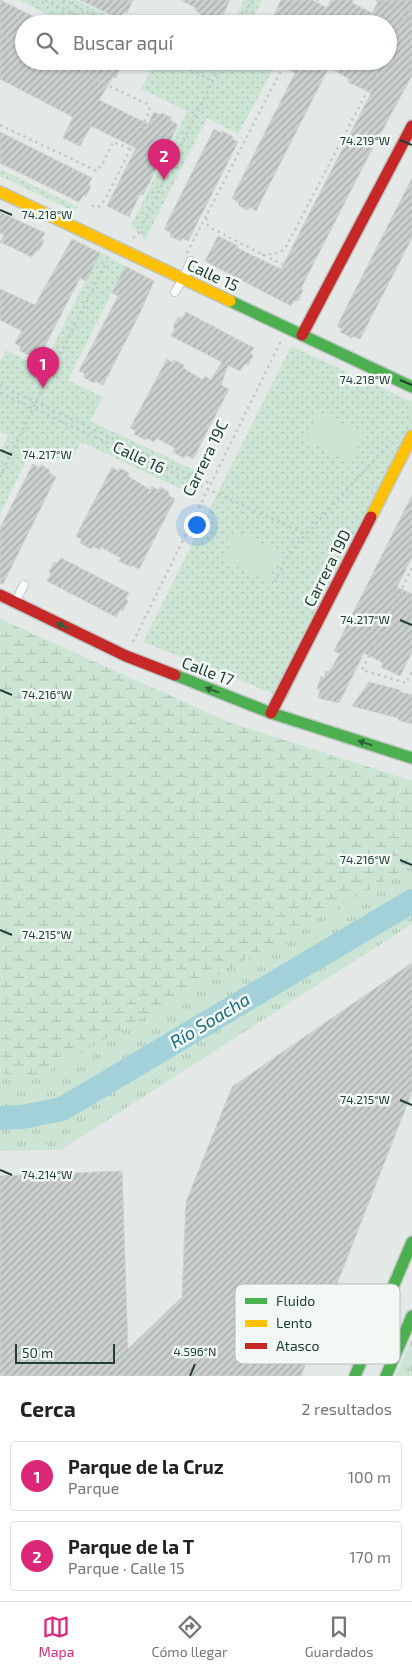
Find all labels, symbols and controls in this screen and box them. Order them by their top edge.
search box [15,15,397,70]
icon: search [33,29,61,57]
text: Buscar aquí [73,31,173,54]
text: 74.219°W [340,133,390,147]
pin: 2 [148,139,180,180]
text: 74.218°W [22,207,72,221]
street label: Calle 15 [184,254,242,295]
pin: 1 [27,347,59,388]
text: 74.218°W [340,372,390,386]
street label: Carrera 19C [178,417,231,499]
street label: Calle 16 [110,436,168,477]
text: 74.217°W [22,447,72,461]
your location [184,512,210,538]
street label: Carrera 19D [299,526,354,610]
text: 74.217°W [340,612,390,626]
one-way arrow [56,622,70,630]
street label: Calle 17 [180,652,237,689]
one-way arrow [205,686,219,694]
text: 74.216°W [22,687,72,701]
one-way arrow [358,739,373,747]
text: 74.216°W [340,852,390,866]
text: 74.215°W [22,927,72,941]
water label: Río Soacha [165,988,254,1053]
text: 74.215°W [340,1092,390,1106]
text: 74.214°W [22,1167,72,1181]
legend [235,1284,400,1364]
text: Fluido [276,1292,315,1309]
text: Lento [276,1314,312,1331]
text: Atasco [276,1337,319,1354]
scale bar [15,1341,115,1364]
text: 50 m [22,1344,53,1361]
text: 4.596°N [173,1344,217,1358]
text: Cerca [20,1396,76,1421]
text: 2 resultados [301,1399,392,1418]
text: Parque de la Cruz [68,1455,224,1478]
text: 1 [34,1467,40,1486]
text: 100 m [348,1467,391,1486]
text: Parque [68,1478,119,1497]
text: Parque de la T [68,1535,194,1558]
text: 2 [32,1547,42,1566]
text: 170 m [349,1547,391,1566]
text: Parque · Calle 15 [68,1558,185,1577]
tab: Mapa [39,1613,74,1660]
tab: Cómo llegar [151,1613,228,1660]
tab: Guardados [305,1613,373,1660]

